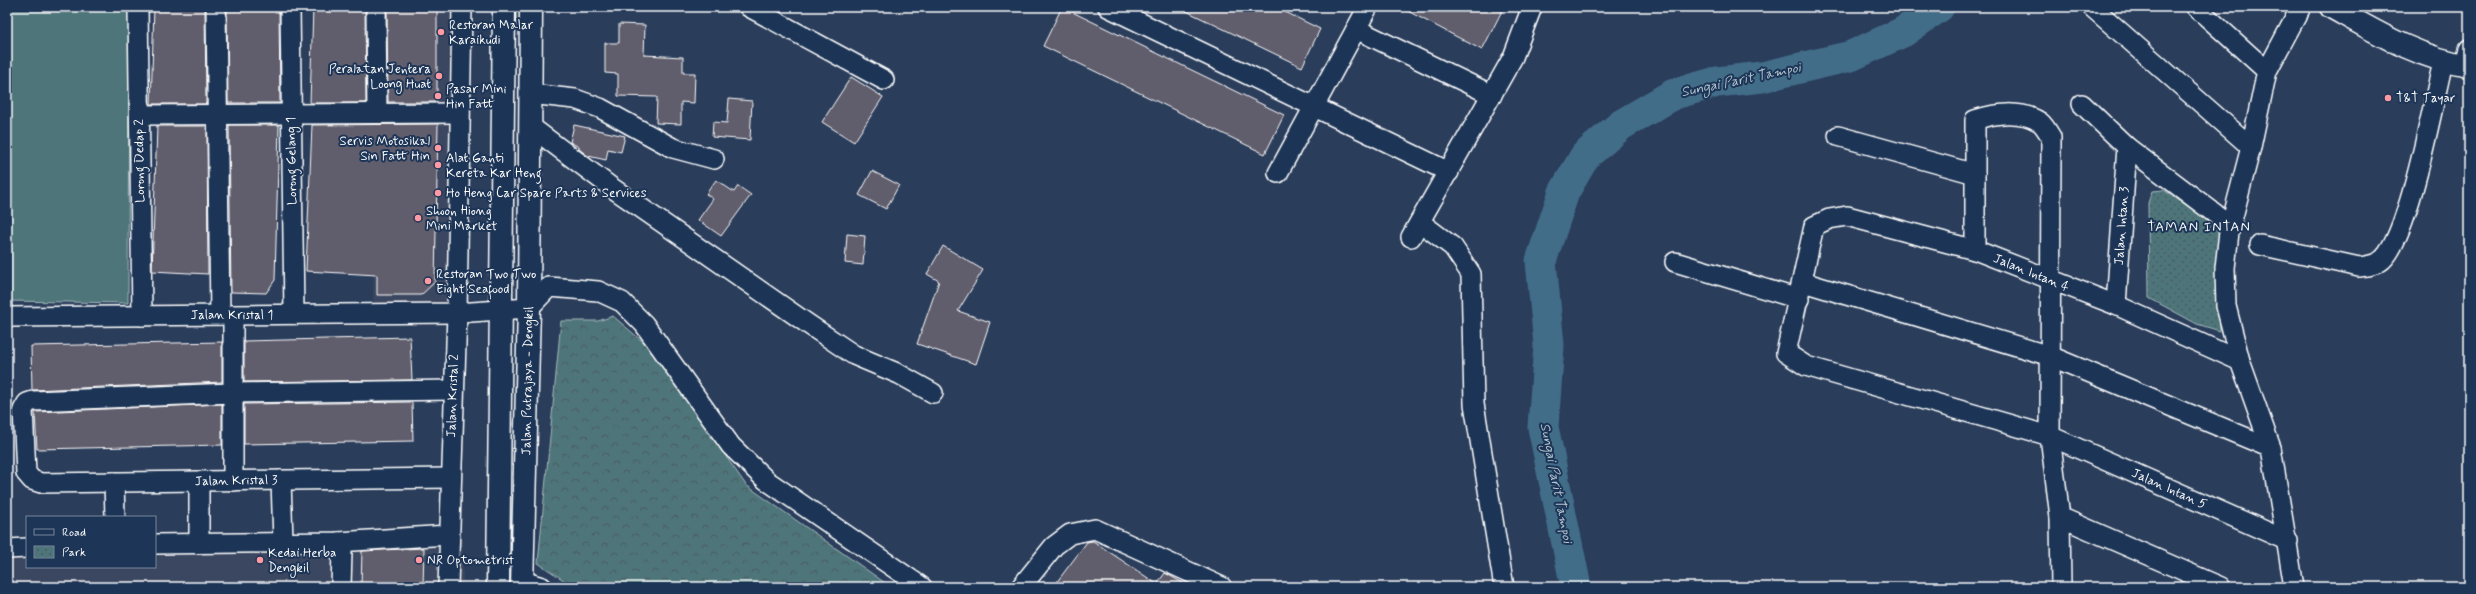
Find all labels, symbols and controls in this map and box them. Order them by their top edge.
place label: Restoran Malar Karaikudi [449,17,534,49]
marker: Restoran Malar Karaikudi [436,27,446,37]
water label: Sungai Parit Tampoi [1679,58,1805,103]
place label: Peralatan Jentera Loong Huat [329,61,431,94]
marker: Peralatan Jentera Loong Huat [434,71,444,81]
place label: Pasar Mini Hin Fatt [446,81,506,113]
place label: T&T Tayar [2396,90,2456,107]
marker: Pasar Mini Hin Fatt [433,91,443,101]
marker: T&T Tayar [2383,93,2393,103]
street label: Lorong Gelang 1 [283,117,303,205]
street label: Lorong Dedap 2 [131,118,151,203]
place label: Servis Motosikal Sin Fatt Hin [339,133,430,165]
marker: Servis Motosikal Sin Fatt Hin [433,143,443,153]
place label: Alat Ganti Kereta Kar Heng [446,150,542,184]
marker: Alat Ganti Kereta Kar Heng [433,160,443,170]
place label: Ho Heng Car Spare Parts & Services [446,185,647,202]
street label: Jalan Intan 3 [2111,186,2133,266]
marker: Ho Heng Car Spare Parts & Services [433,188,443,198]
place label: Shoon Hiong Mini Market [426,203,497,235]
marker: Shoon Hiong Mini Market [413,213,423,223]
district label: TAMAN INTAN [2147,218,2251,236]
street label: Jalan Intan 4 [1991,250,2072,296]
place label: Restoran Two Two Eight Seafood [436,266,536,300]
marker: Restoran Two Two Eight Seafood [423,276,433,286]
street label: Jalan Putrajaya - Dengkil [518,306,539,456]
street label: Jalan Kristal 1 [191,307,273,324]
street label: Jalan Kristal 2 [443,353,463,438]
water label: Sungai Parit Tampoi [1534,421,1577,547]
street label: Jalan Intan 5 [2129,465,2209,513]
street label: Jalan Kristal 3 [194,472,278,490]
legend [26,516,156,568]
text: Road [62,525,86,541]
text: Park [62,545,86,561]
place label: Kedai Herba Dengkil [268,545,336,578]
place label: NR Optometrist [427,552,514,569]
marker: Kedai Herba Dengkil [255,555,265,565]
marker: NR Optometrist [414,555,424,565]

